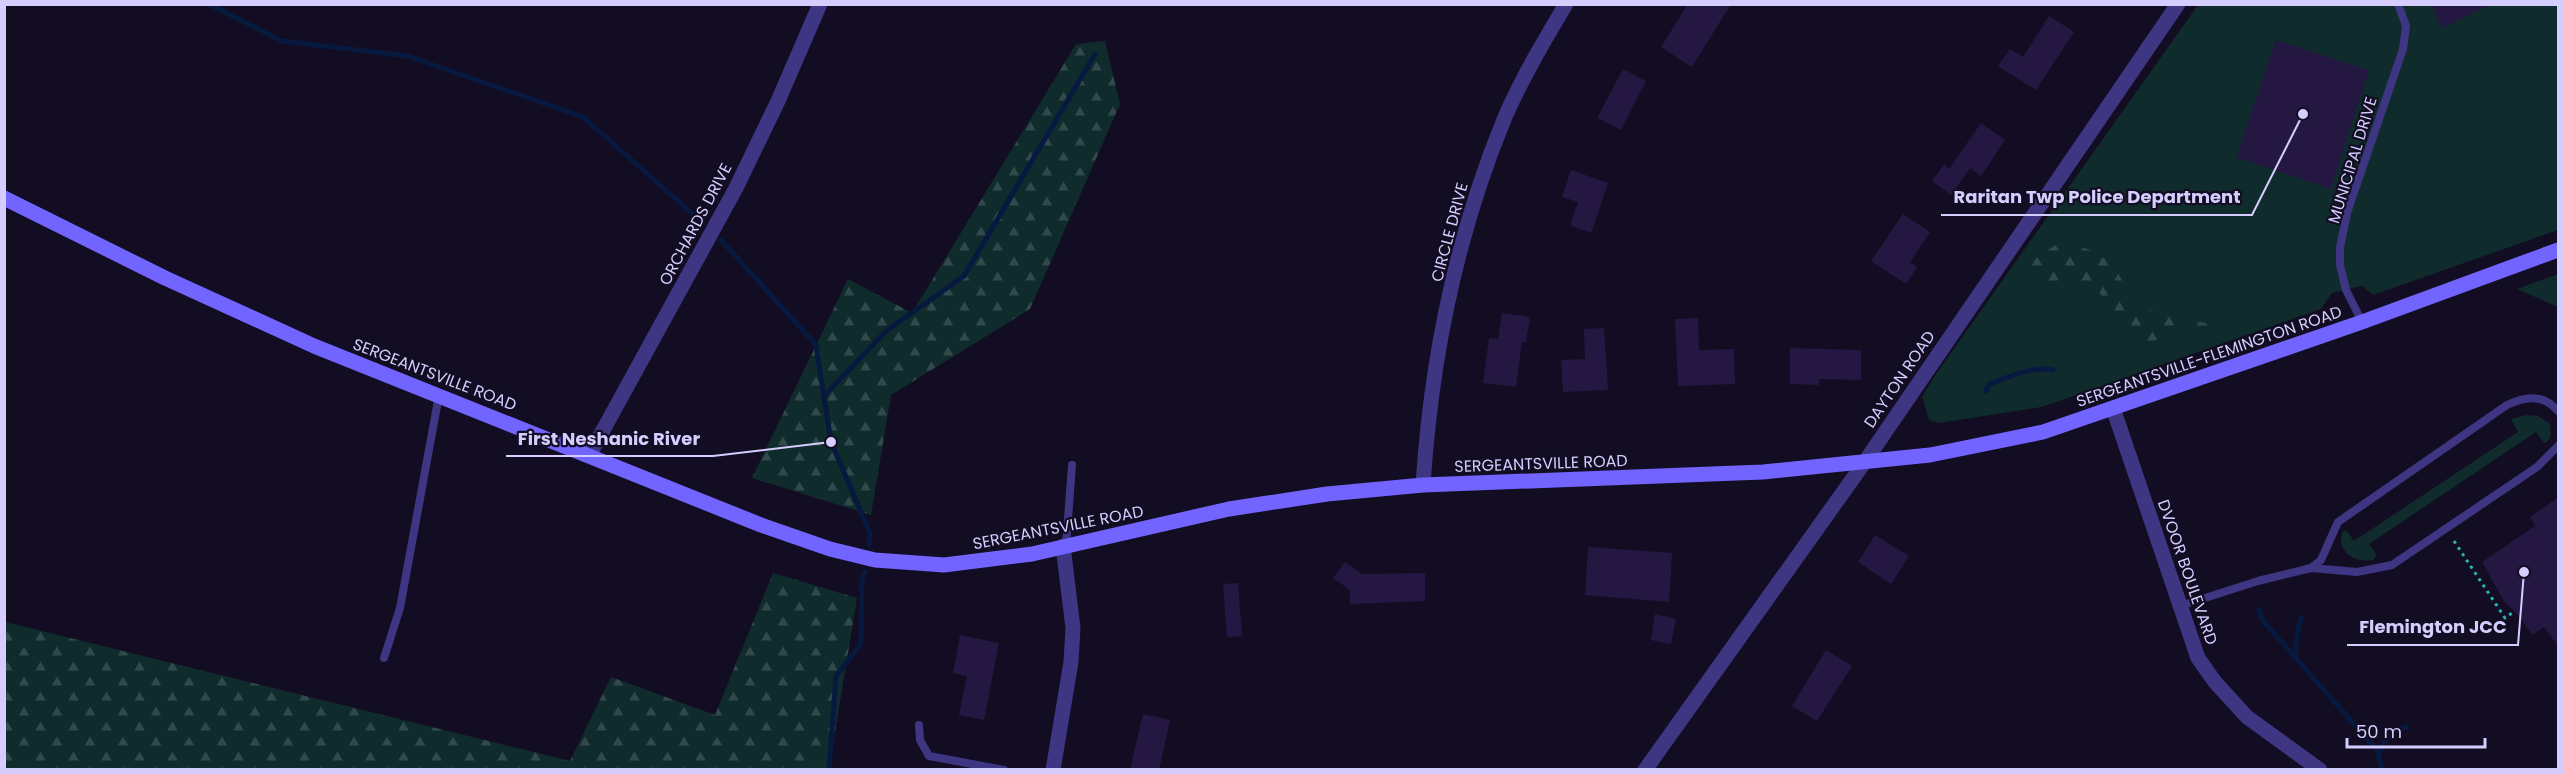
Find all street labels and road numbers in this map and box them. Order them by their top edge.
street label: MUNICIPAL DRIVE [2322,94,2383,226]
street label: ORCHARDS DRIVE [654,159,737,289]
street label: CIRCLE DRIVE [1425,180,1474,284]
street label: SERGEANTSVILLE-FLEMINGTON ROAD [2073,300,2345,413]
street label: DAYTON ROAD [1858,326,1940,432]
street label: SERGEANTSVILLE ROAD [350,333,520,416]
street label: SERGEANTSVILLE ROAD [1454,449,1628,478]
street label: DVOOR BOULEVARD [2152,496,2223,648]
street label: SERGEANTSVILLE ROAD [971,500,1145,555]

